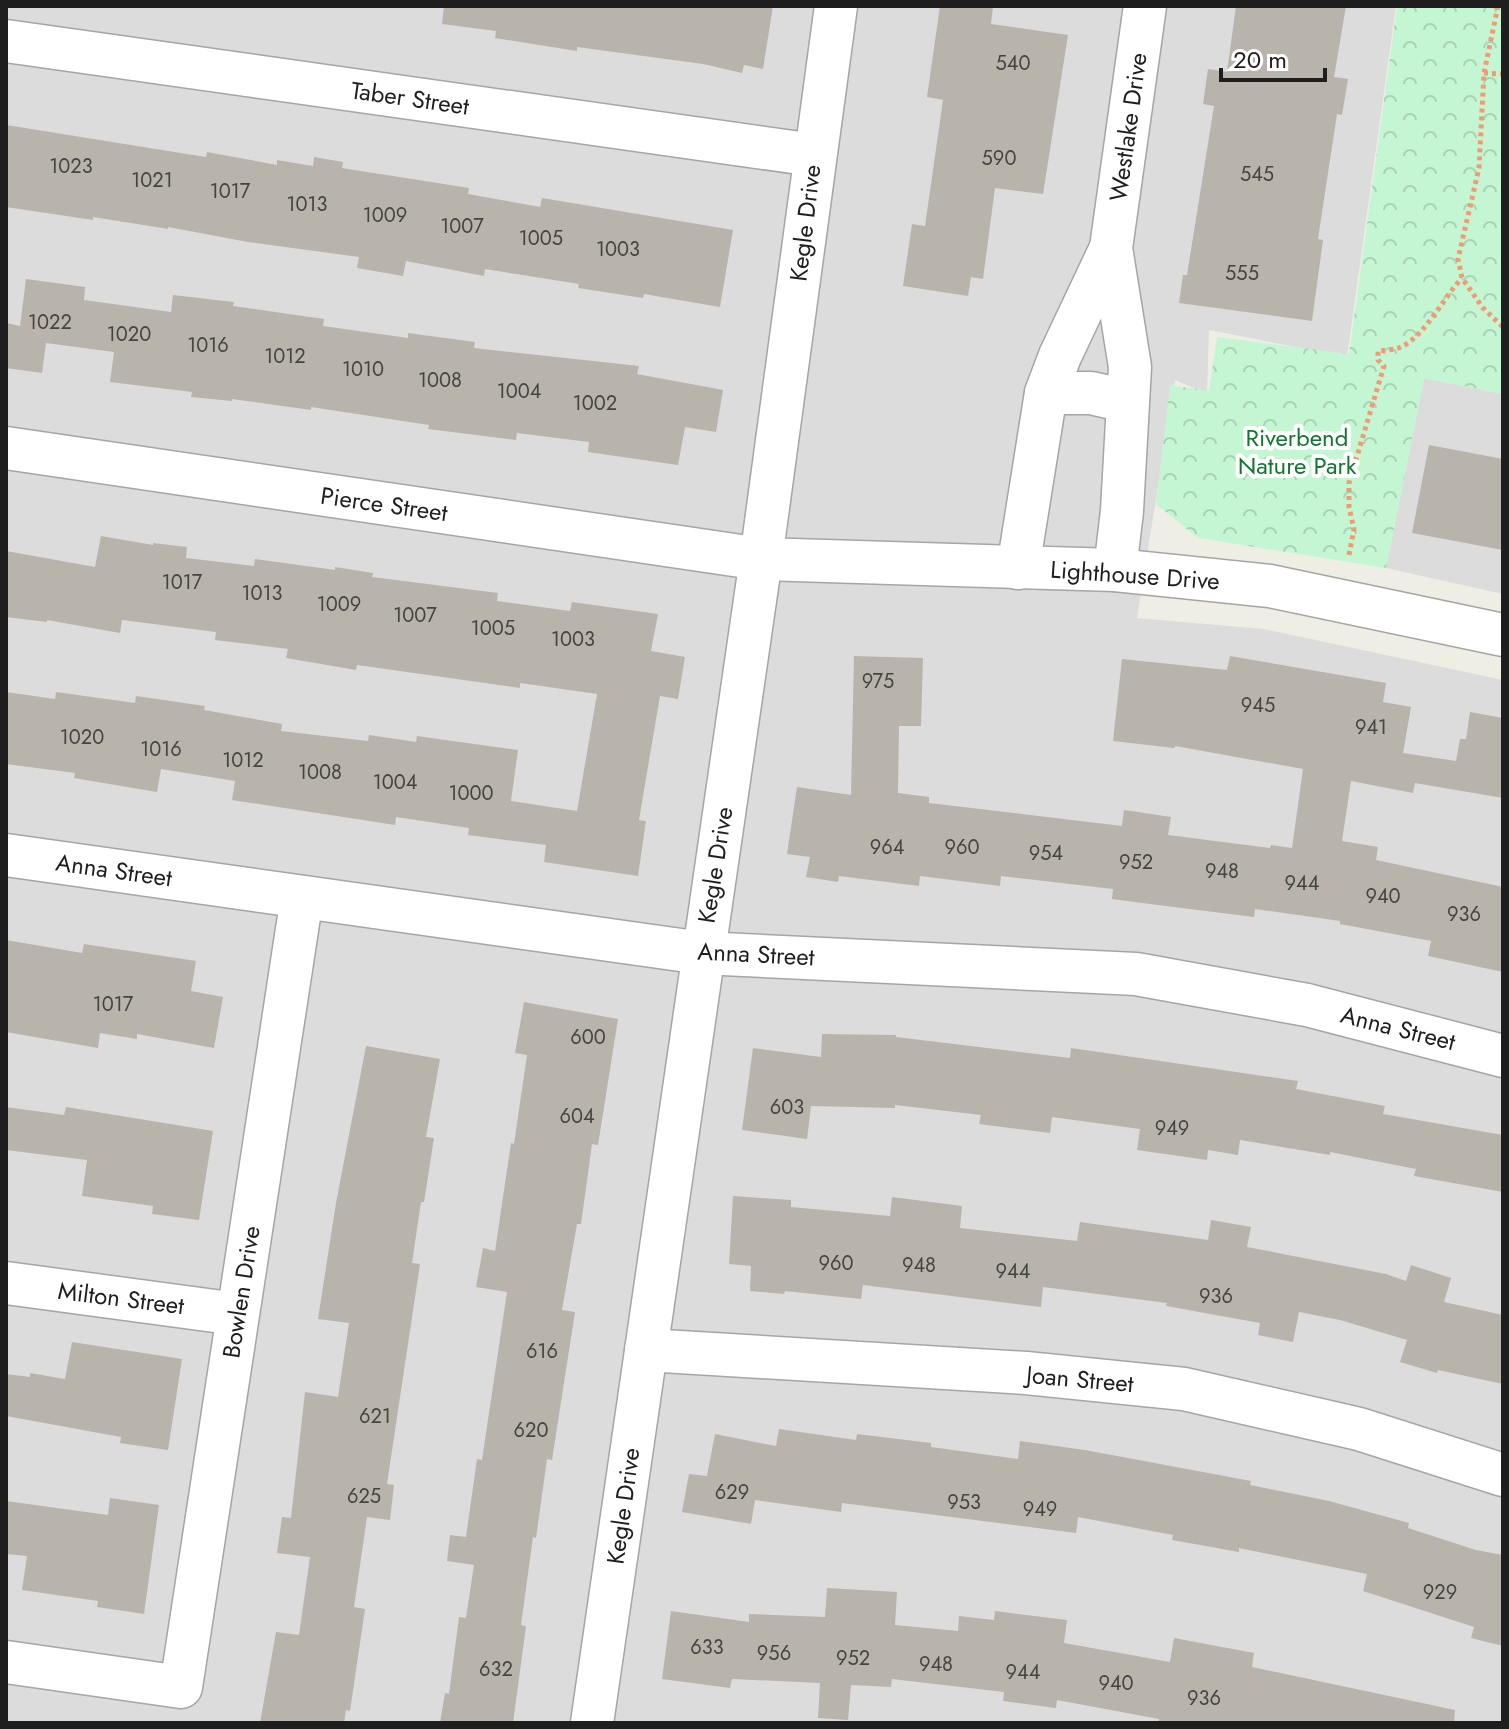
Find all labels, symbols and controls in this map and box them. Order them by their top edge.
scale bar [1221,32,1325,82]
text: 20 m [1233,42,1287,77]
house number: 540 [996,49,1030,78]
street label: Westlake Drive [1100,50,1156,204]
street label: Taber Street [349,72,472,124]
house number: 590 [982,144,1016,173]
house number: 1023 [49,152,93,181]
house number: 545 [1240,160,1274,189]
street label: Kegle Drive [780,163,830,283]
house number: 1021 [131,166,173,195]
house number: 1017 [210,177,251,206]
house number: 1013 [287,190,328,219]
house number: 1009 [363,201,407,230]
house number: 1007 [440,212,484,241]
house number: 1005 [519,224,563,253]
house number: 1003 [596,235,640,264]
house number: 555 [1225,259,1259,288]
house number: 1022 [28,308,72,337]
house number: 1020 [107,320,151,349]
house number: 1016 [187,331,229,360]
house number: 1012 [264,342,306,371]
house number: 1010 [342,355,384,384]
house number: 1008 [418,366,462,395]
house number: 1004 [497,377,542,406]
house number: 1002 [573,389,617,418]
park label: Riverbend Nature Park [1238,420,1357,483]
street label: Pierce Street [318,478,450,530]
street label: Lighthouse Drive [1049,552,1221,598]
house number: 1017 [162,568,203,597]
house number: 1013 [242,579,283,608]
house number: 1009 [317,590,361,619]
house number: 1007 [393,601,437,630]
house number: 1005 [471,614,515,643]
house number: 1003 [551,625,595,654]
house number: 975 [862,667,894,696]
house number: 945 [1241,691,1275,720]
house number: 941 [1355,713,1387,742]
house number: 1020 [60,723,104,752]
house number: 1016 [140,735,182,764]
house number: 1012 [222,746,264,775]
house number: 1008 [298,758,342,787]
house number: 1004 [373,768,418,797]
house number: 1000 [449,779,494,808]
street label: Kegle Drive [689,804,741,926]
house number: 964 [870,833,905,862]
house number: 960 [944,833,980,862]
house number: 954 [1029,839,1064,868]
street label: Anna Street [54,845,175,896]
house number: 952 [1119,848,1153,877]
house number: 948 [1205,857,1239,886]
house number: 944 [1285,869,1320,898]
house number: 940 [1365,882,1401,911]
house number: 936 [1447,900,1481,929]
street label: Anna Street [697,933,816,975]
house number: 1017 [93,990,134,1019]
street label: Anna Street [1337,997,1459,1059]
house number: 600 [570,1023,606,1052]
house number: 603 [770,1093,804,1122]
house number: 604 [559,1102,595,1131]
house number: 949 [1155,1114,1189,1143]
street label: Bowlen Drive [213,1223,269,1361]
house number: 960 [818,1249,854,1278]
house number: 948 [902,1251,936,1280]
house number: 944 [996,1257,1031,1286]
street label: Milton Street [56,1273,186,1323]
house number: 936 [1199,1282,1233,1311]
house number: 616 [526,1337,558,1366]
street label: Joan Street [1022,1357,1135,1401]
house number: 621 [359,1402,391,1431]
house number: 620 [514,1416,548,1445]
street label: Kegle Drive [598,1445,648,1567]
house number: 629 [715,1478,749,1507]
house number: 625 [347,1482,381,1511]
house number: 953 [947,1488,981,1517]
house number: 949 [1023,1495,1057,1524]
house number: 929 [1423,1578,1457,1607]
house number: 633 [690,1633,724,1662]
house number: 956 [757,1639,791,1668]
house number: 952 [836,1644,870,1673]
house number: 948 [919,1650,953,1679]
house number: 632 [479,1655,513,1684]
house number: 944 [1006,1658,1041,1687]
house number: 940 [1098,1669,1134,1698]
house number: 936 [1187,1684,1221,1713]

